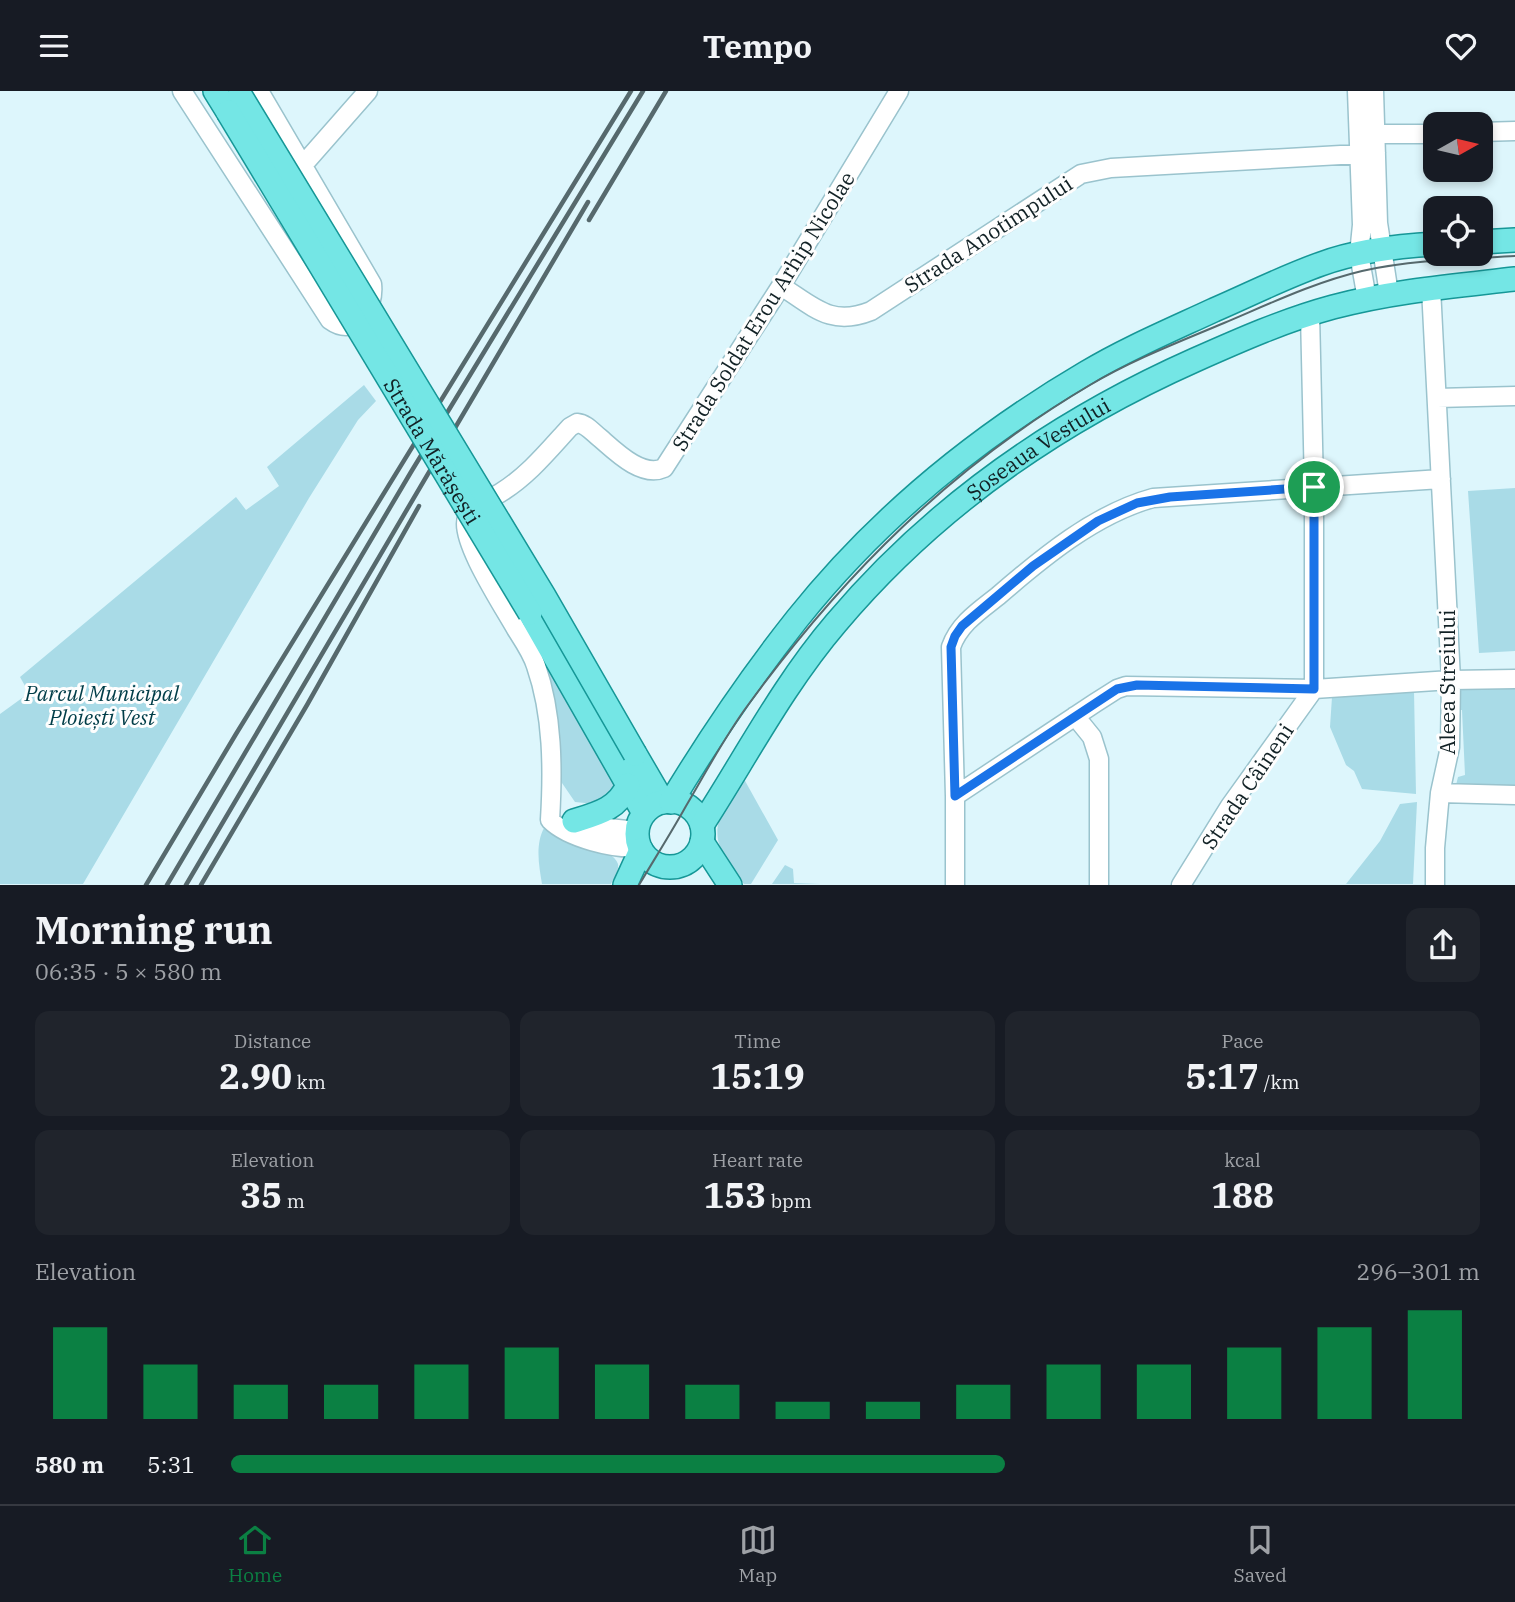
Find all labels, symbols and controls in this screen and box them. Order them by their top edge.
text: Tempo [703,25,812,67]
icon: menu [35,27,73,65]
icon: heart [1442,27,1480,65]
north arrow [1423,112,1493,182]
map controls [1423,112,1493,266]
street label: Strada Soldat Erou Arhip Nicolae [665,166,861,456]
street label: Strada Anotimpului [899,169,1077,299]
button: locate [1423,196,1493,266]
street label: Strada Mărășești [378,373,487,529]
street label: Șoseaua Vestului [960,391,1115,506]
pin [1284,457,1344,517]
icon: arrive [1295,468,1333,506]
street label: Aleea Streiului [1433,609,1461,755]
park label: Parcul Municipal Ploiești Vest [24,679,180,731]
street label: Strada Câineni [1195,718,1299,854]
text: Morning run [35,905,273,954]
button: share [1406,908,1480,982]
text: 06:35 · 5 × 580 m [35,956,222,986]
text: Distance [234,1029,311,1053]
text: Time [734,1029,781,1053]
text: Pace [1222,1029,1263,1053]
text: 2.90 [219,1053,292,1099]
text: 15:19 [710,1053,805,1099]
text: 5:17 [1185,1053,1259,1099]
text: km [292,1070,326,1094]
text: /km [1259,1070,1300,1094]
text: Elevation [231,1148,314,1172]
text: Heart rate [712,1148,803,1172]
text: kcal [1224,1148,1261,1172]
text: 35 [240,1172,282,1218]
text: 153 [703,1172,766,1218]
text: 188 [1211,1172,1274,1218]
text: m [282,1189,305,1213]
text: bpm [766,1189,812,1213]
text: Elevation [35,1256,136,1286]
text: 296–301 m [1356,1256,1480,1286]
text: 580 m [35,1449,104,1479]
text: 5:31 [147,1449,195,1479]
tab: Home [228,1521,282,1587]
tab: Map [739,1521,777,1587]
tab: Saved [1234,1521,1287,1587]

